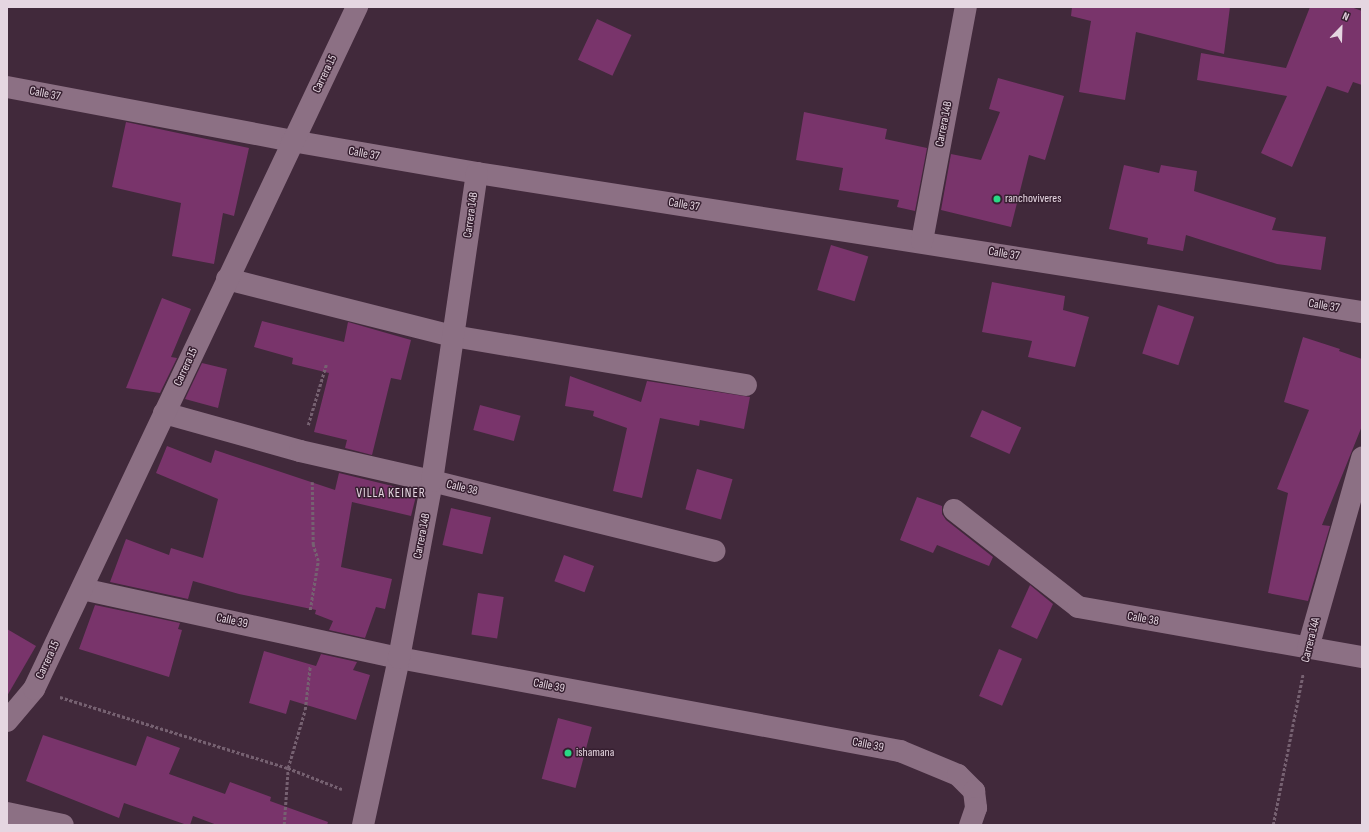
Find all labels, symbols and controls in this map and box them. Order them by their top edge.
north arrow [1321,8,1361,48]
text: N [1341,9,1351,24]
street label: Carrera 15 [310,53,340,95]
street label: Calle 37 [28,84,62,104]
street label: Carrera 14B [933,100,955,148]
street label: Calle 37 [347,144,381,164]
street label: Carrera 14B [461,191,481,239]
place label: ranchoviveres [1005,192,1061,206]
marker: ranchoviveres [992,194,1002,204]
street label: Calle 37 [667,195,701,215]
street label: Calle 37 [987,244,1021,264]
street label: Calle 37 [1307,296,1341,316]
street label: Carrera 15 [171,346,201,388]
street label: Calle 38 [445,477,479,499]
district label: VILLA KEINER [356,485,426,501]
street label: Carrera 14B [411,512,433,560]
street label: Calle 38 [1126,609,1160,629]
street label: Calle 39 [215,611,249,631]
street label: Carrera 14A [1298,616,1324,664]
street label: Carrera 15 [33,639,63,681]
street label: Calle 39 [532,676,566,696]
street label: Calle 39 [851,735,885,755]
place label: ishamana [576,746,614,760]
marker: ishamana [563,748,573,758]

